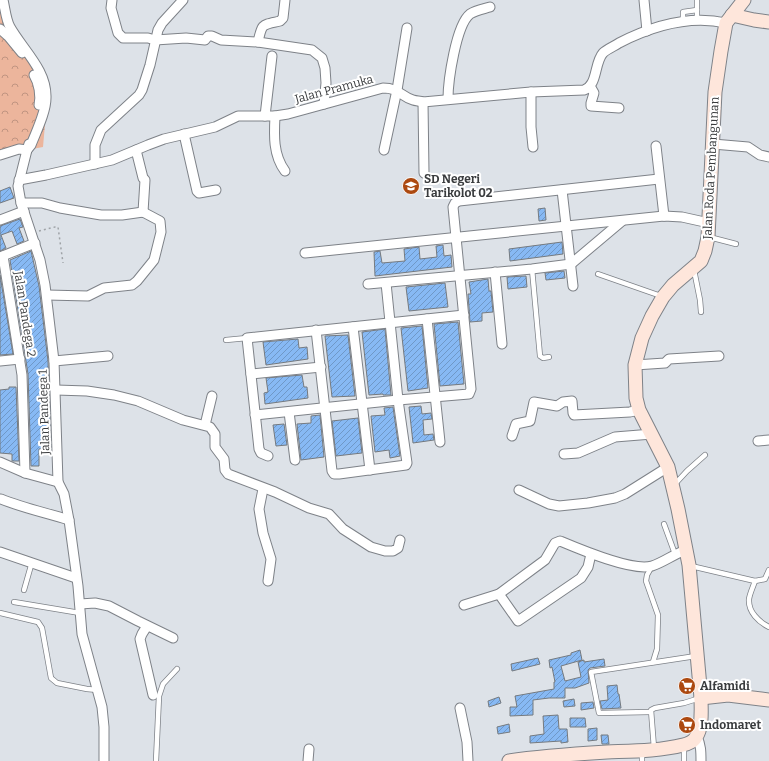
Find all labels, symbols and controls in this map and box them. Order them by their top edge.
street label: Jalan Pramuka [292,72,375,106]
street label: Jalan Roda Pembangunan [700,96,722,241]
place label: SD Negeri Tarikolot 02 [424,172,493,200]
school or university icon: SD Negeri Tarikolot 02 [401,176,421,196]
street label: Jalan Pandega 2 [11,269,39,358]
street label: Jalan Pandega 1 [36,369,53,456]
supermarket icon: Alfamidi [677,676,697,696]
place label: Alfamidi [700,679,750,693]
supermarket icon: Indomaret [677,715,697,735]
place label: Indomaret [700,718,761,732]

